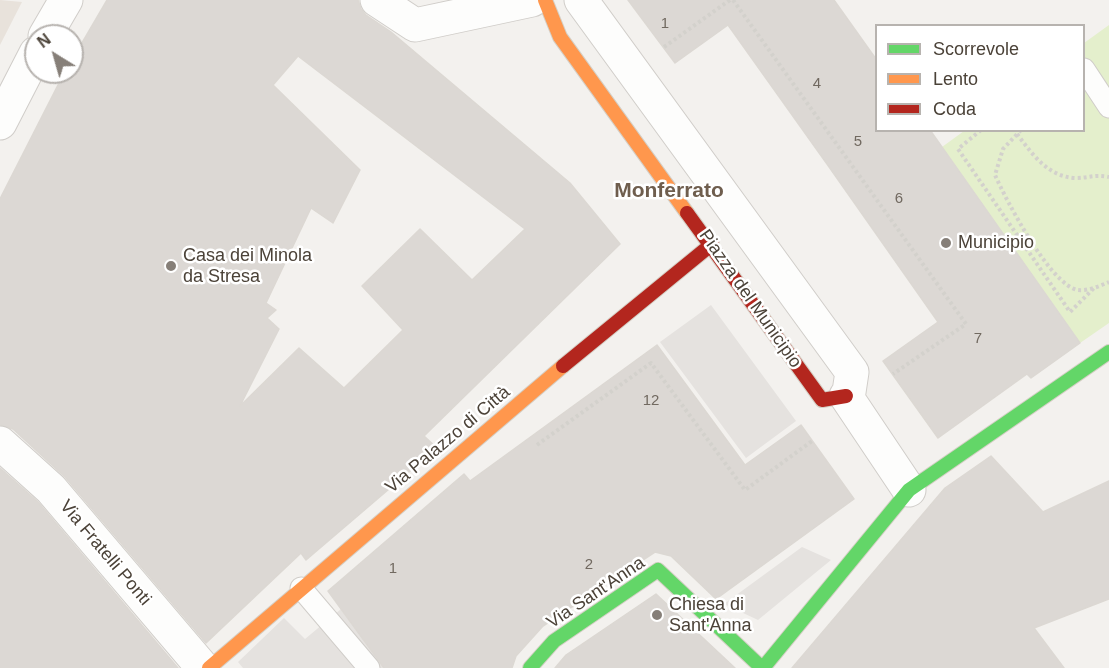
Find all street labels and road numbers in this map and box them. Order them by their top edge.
street label: Piazza del Municipio [694,226,806,372]
street label: Via Palazzo di Città [381,382,515,498]
street label: Via Fratelli Ponti [55,496,155,610]
street label: Via Sant'Anna [543,552,649,634]

